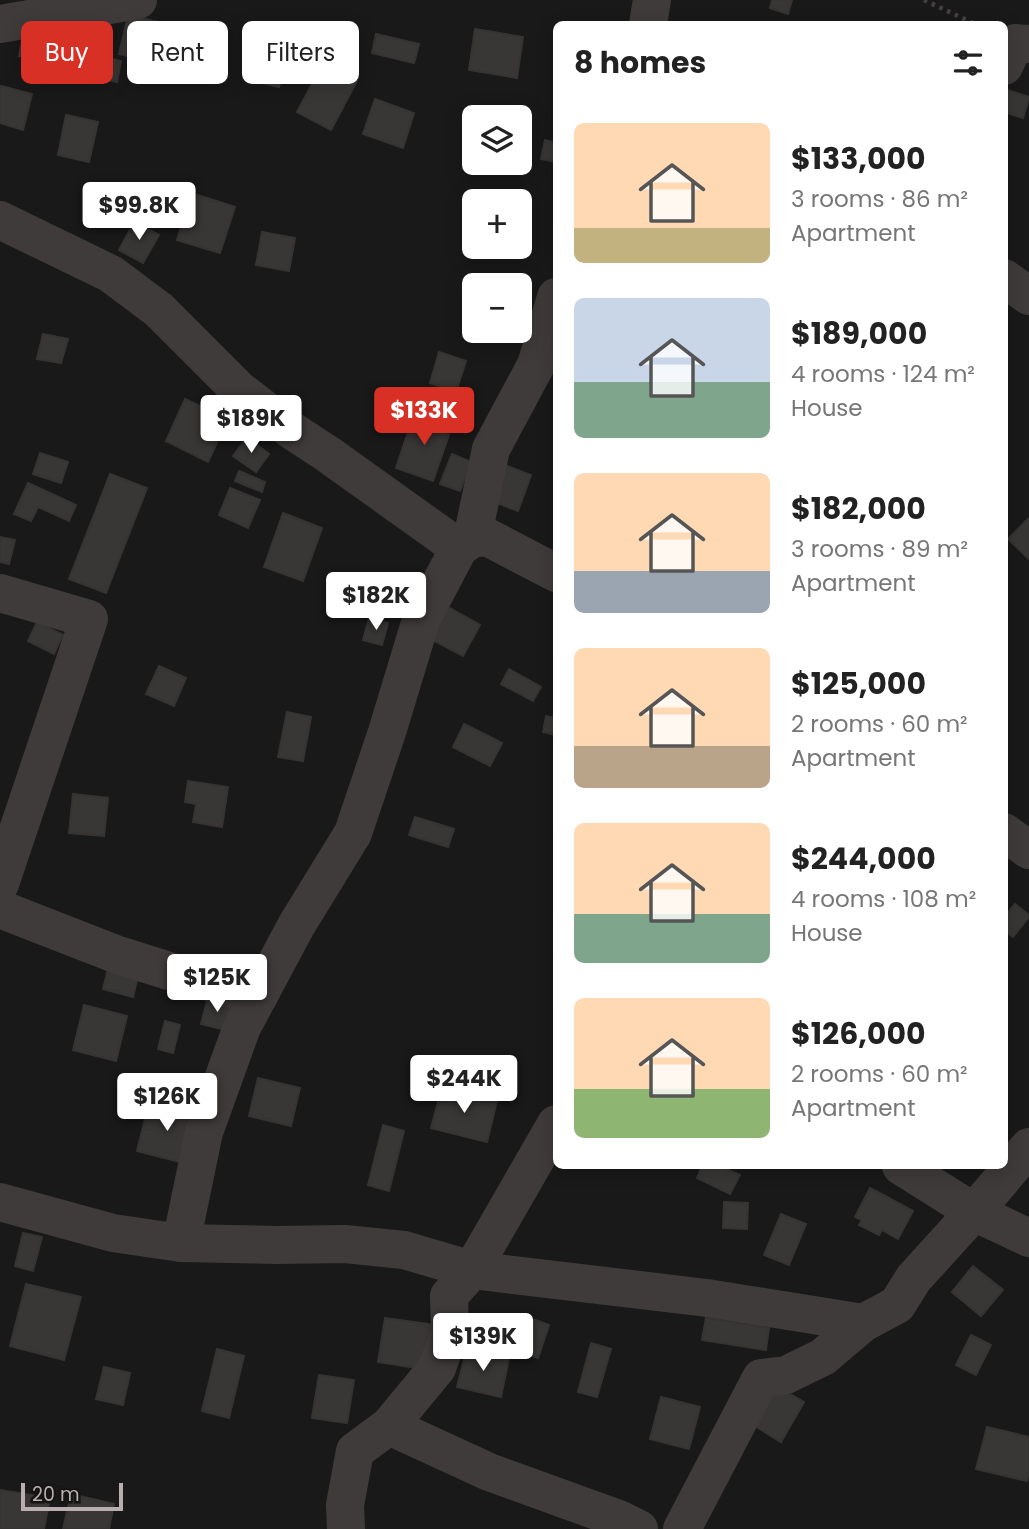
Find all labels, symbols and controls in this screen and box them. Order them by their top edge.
chip: Buy [21,21,113,84]
chip: Rent [127,21,228,84]
chip: Filters [242,21,359,84]
text: 8 homes [574,41,706,84]
icon: filters [949,44,987,82]
map controls [462,105,532,343]
button: layers [462,105,532,175]
text: $133,000 [791,137,926,180]
icon: home [630,151,714,235]
pin: $99.8K [82,182,196,242]
text: 3 rooms · 86 m² [791,183,968,215]
text: $99.8K [99,189,179,221]
button: + [462,189,532,259]
text: Apartment [791,217,916,249]
button: − [462,273,532,343]
text: $189,000 [791,312,927,355]
icon: home [630,326,714,410]
text: 4 rooms · 124 m² [791,358,975,390]
pin: $133K [375,388,473,447]
text: House [791,392,863,424]
text: $133K [390,394,458,426]
pin: $189K [202,396,300,455]
text: $189K [217,402,285,434]
text: $182,000 [791,487,926,530]
icon: home [630,501,714,585]
text: 3 rooms · 89 m² [791,533,968,565]
text: Apartment [791,567,916,599]
pin: $182K [327,572,425,632]
text: $182K [342,579,410,611]
text: $125,000 [791,662,926,705]
icon: home [630,676,714,760]
text: 2 rooms · 60 m² [791,708,968,740]
text: Apartment [791,742,916,774]
text: $244,000 [791,837,936,880]
icon: home [630,851,714,935]
text: 4 rooms · 108 m² [791,883,976,915]
text: House [791,917,863,949]
pin: $125K [168,954,266,1014]
text: $125K [183,961,251,993]
text: $126,000 [791,1012,926,1055]
icon: home [630,1026,714,1110]
pin: $244K [415,1056,513,1115]
text: 2 rooms · 60 m² [791,1058,968,1090]
text: $244K [426,1062,502,1094]
pin: $126K [118,1074,216,1133]
text: $126K [133,1080,201,1112]
text: Apartment [791,1092,916,1124]
pin: $139K [434,1314,532,1373]
text: $139K [449,1320,517,1352]
scale bar [21,1480,122,1512]
text: 20 m [32,1481,80,1508]

